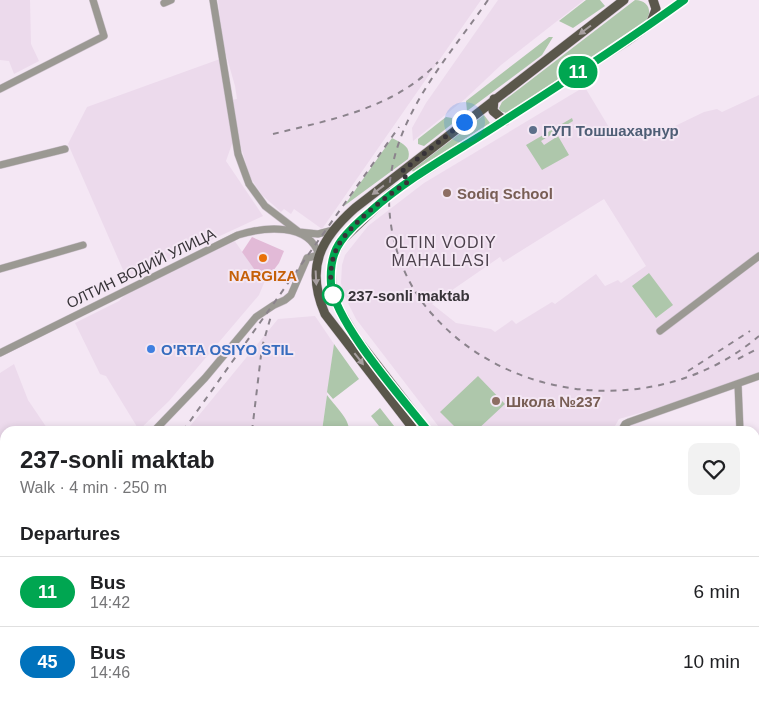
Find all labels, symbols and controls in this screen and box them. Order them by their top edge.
one-way arrow [579,24,592,35]
line badge: 11 [556,56,600,88]
text: 11 [568,62,588,82]
your location [452,110,477,135]
place label: ГУП Тошшахарнур [543,122,679,139]
marker: ГУП Тошшахарнур [527,124,539,136]
one-way arrow [372,184,385,195]
place label: Sodiq School [457,185,553,202]
marker: Sodiq School [441,187,453,199]
street label: ОЛТИН ВОДИЙ УЛИЦА [64,224,218,312]
district label: OLTIN VODIY MAHALLASI [385,234,497,269]
marker: NARGIZA [257,252,269,264]
place label: NARGIZA [229,267,297,284]
one-way arrow [313,271,321,287]
marker: 237-sonli maktab [322,284,344,306]
place label: 237-sonli maktab [348,287,470,304]
place label: O'RTA OSIYO STIL [161,341,294,358]
marker: O'RTA OSIYO STIL [145,343,157,355]
one-way arrow [353,352,364,365]
place label: Школа №237 [506,393,601,410]
marker: Школа №237 [490,395,502,407]
button: heart [688,443,740,495]
text: 237-sonli maktab [20,446,215,473]
text: Walk · 4 min · 250 m [20,479,167,496]
text: Departures [20,523,120,544]
text: Bus [90,572,126,593]
text: 6 min [694,581,740,602]
text: 11 [38,582,57,602]
text: 14:42 [90,594,130,611]
text: Bus [90,642,126,663]
text: 10 min [683,651,740,672]
text: 45 [37,652,58,672]
text: 14:46 [90,664,130,681]

